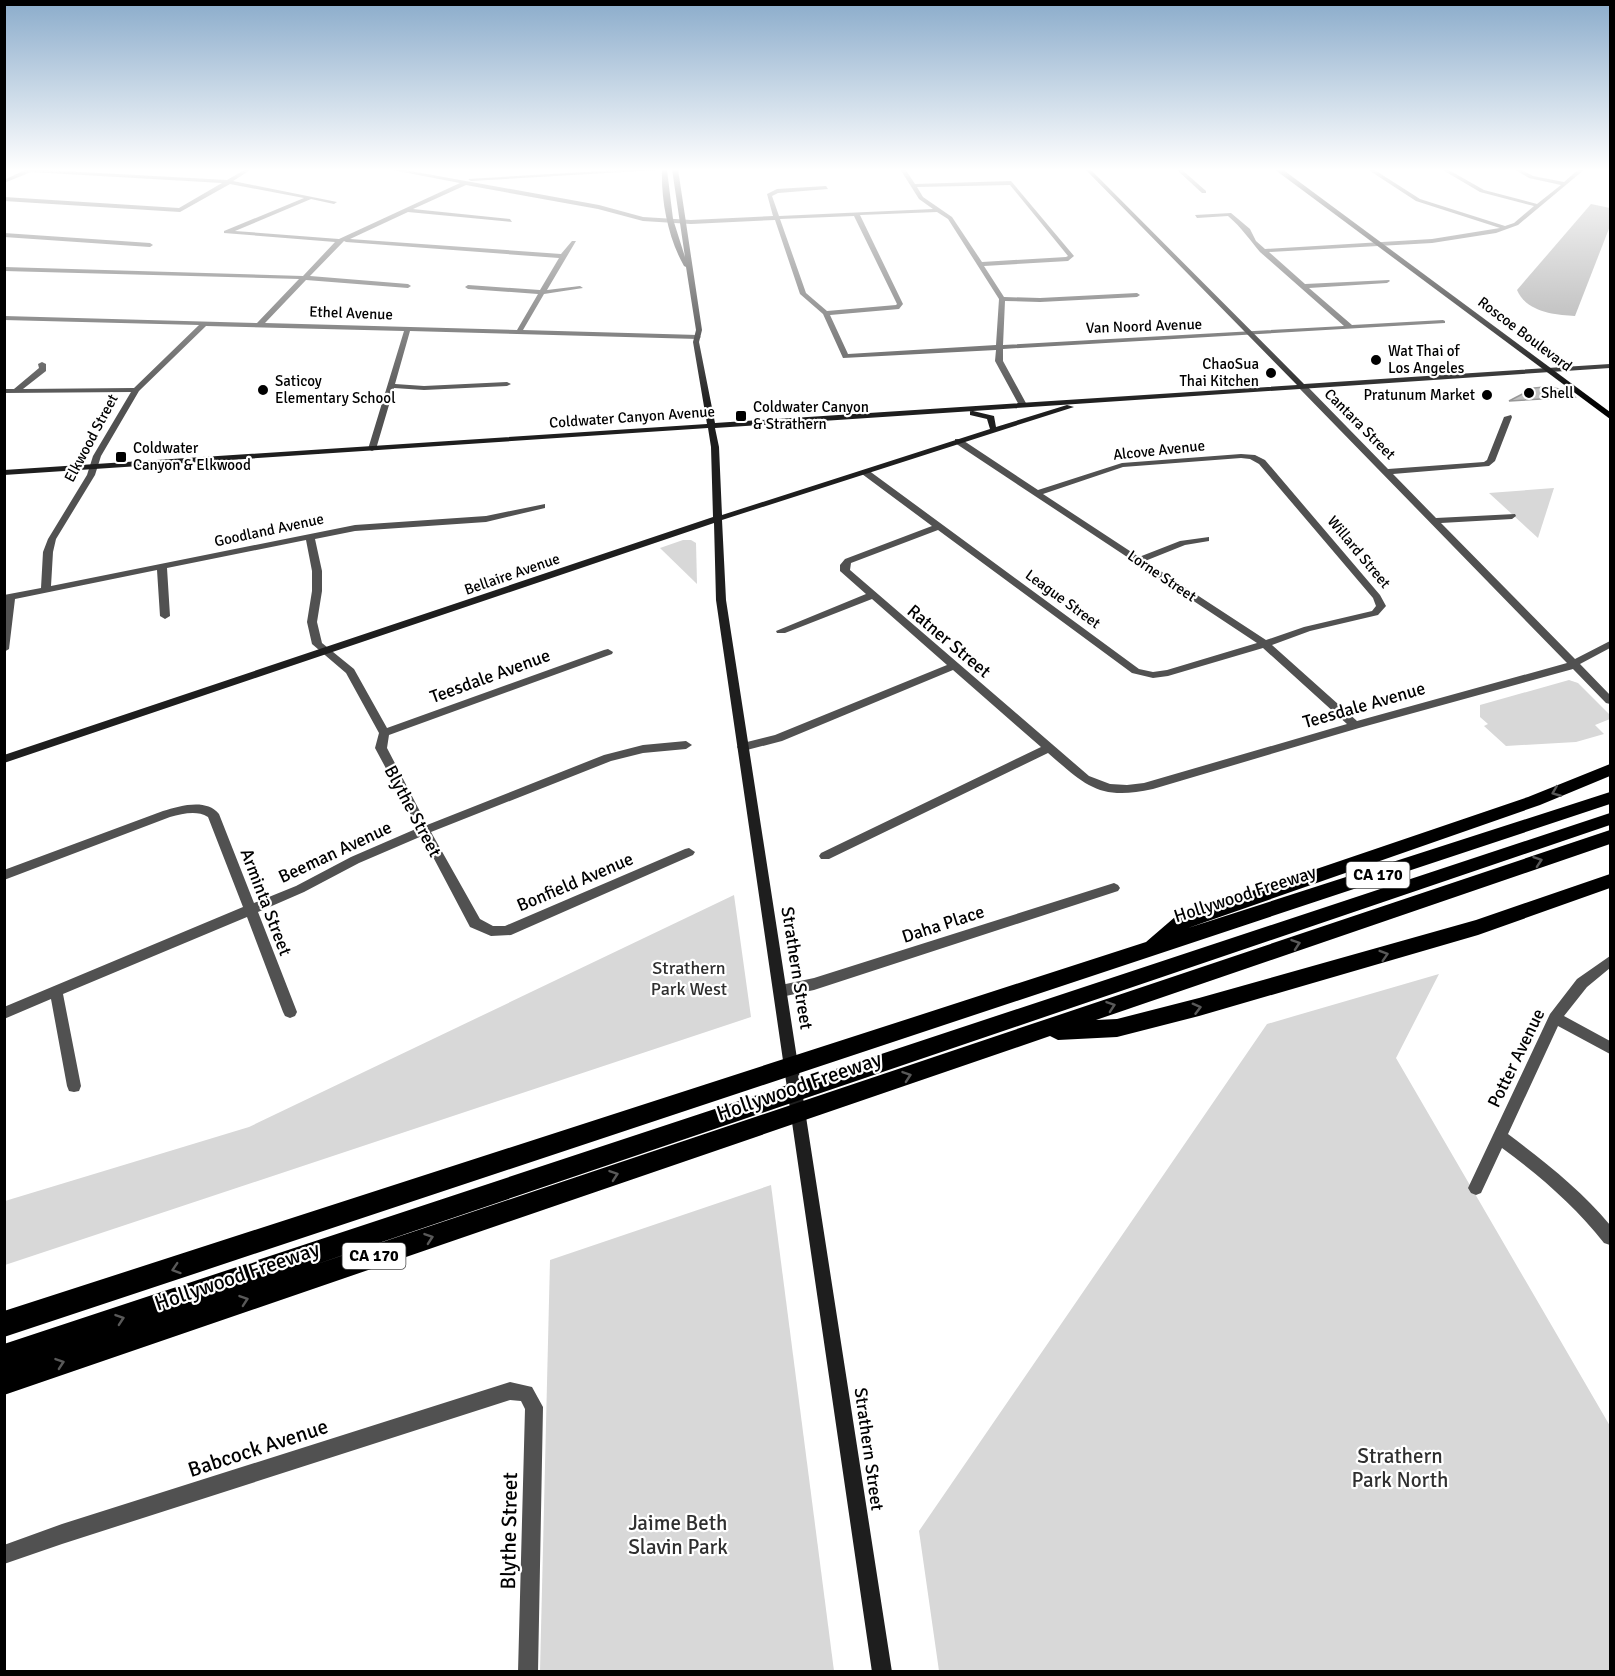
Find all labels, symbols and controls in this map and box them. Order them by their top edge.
street label: Roscoe Boulevard [1474,293,1576,375]
street label: Ethel Avenue [309,303,393,323]
street label: Van Noord Avenue [1085,315,1203,337]
place label: Wat Thai of Los Angeles [1388,342,1465,377]
marker: Wat Thai of Los Angeles [1369,353,1383,367]
place label: ChaoSua Thai Kitchen [1179,355,1259,390]
marker: ChaoSua Thai Kitchen [1264,366,1278,380]
place label: Saticoy Elementary School [275,372,396,407]
marker: Saticoy Elementary School [256,383,270,397]
place label: Shell [1541,384,1574,402]
street label: Cantara Street [1321,385,1399,463]
place label: Pratunum Market [1364,386,1475,404]
marker: Shell [1522,386,1536,400]
marker: Pratunum Market [1480,388,1494,402]
street label: Elkwood Street [60,391,122,485]
place label: Coldwater Canyon & Strathern [753,398,869,433]
street label: Coldwater Canyon Avenue [549,402,715,432]
marker: Coldwater Canyon & Strathern [734,409,748,423]
street label: Alcove Avenue [1112,436,1206,464]
place label: Coldwater Canyon & Elkwood [133,439,251,474]
marker: Coldwater Canyon & Elkwood [114,450,128,464]
street label: Goodland Avenue [213,510,325,550]
street label: Willard Street [1324,512,1394,592]
street label: Lorne Street [1124,546,1200,606]
street label: Bellaire Avenue [462,549,562,599]
street label: League Street [1022,566,1104,632]
street label: Ratner Street [903,600,995,682]
street label: Teesdale Avenue [427,644,553,708]
street label: Teesdale Avenue [1300,677,1428,733]
street label: Blythe Street [380,761,446,861]
one-way arrow [1552,785,1563,797]
street label: Beeman Avenue [275,816,395,888]
street label: Arminta Street [235,845,297,959]
street label: Bonfield Avenue [513,848,637,916]
one-way arrow [1532,856,1543,869]
street label: Hollywood Freeway [1171,860,1319,927]
road number: CA 170 [1346,862,1410,888]
street label: Daha Place [899,900,987,948]
street label: Strathern Street [776,905,818,1031]
one-way arrow [1290,938,1301,951]
one-way arrow [1378,950,1389,962]
park label: Strathern Park West [651,957,727,1000]
one-way arrow [1105,1001,1116,1014]
one-way arrow [1191,1003,1201,1015]
street label: Potter Avenue [1483,1005,1549,1111]
street label: Hollywood Freeway [713,1045,885,1126]
one-way arrow [901,1070,912,1083]
one-way arrow [608,1170,619,1183]
one-way arrow [423,1232,434,1245]
street label: Hollywood Freeway [151,1235,323,1316]
road number: CA 170 [342,1243,406,1269]
one-way arrow [171,1262,182,1274]
one-way arrow [239,1295,249,1308]
one-way arrow [114,1314,125,1326]
one-way arrow [54,1358,65,1371]
street label: Strathern Street [849,1386,889,1512]
street label: Babcock Avenue [185,1413,331,1483]
park label: Strathern Park North [1351,1443,1449,1493]
street label: Blythe Street [495,1472,523,1590]
park label: Jaime Beth Slavin Park [628,1510,728,1560]

